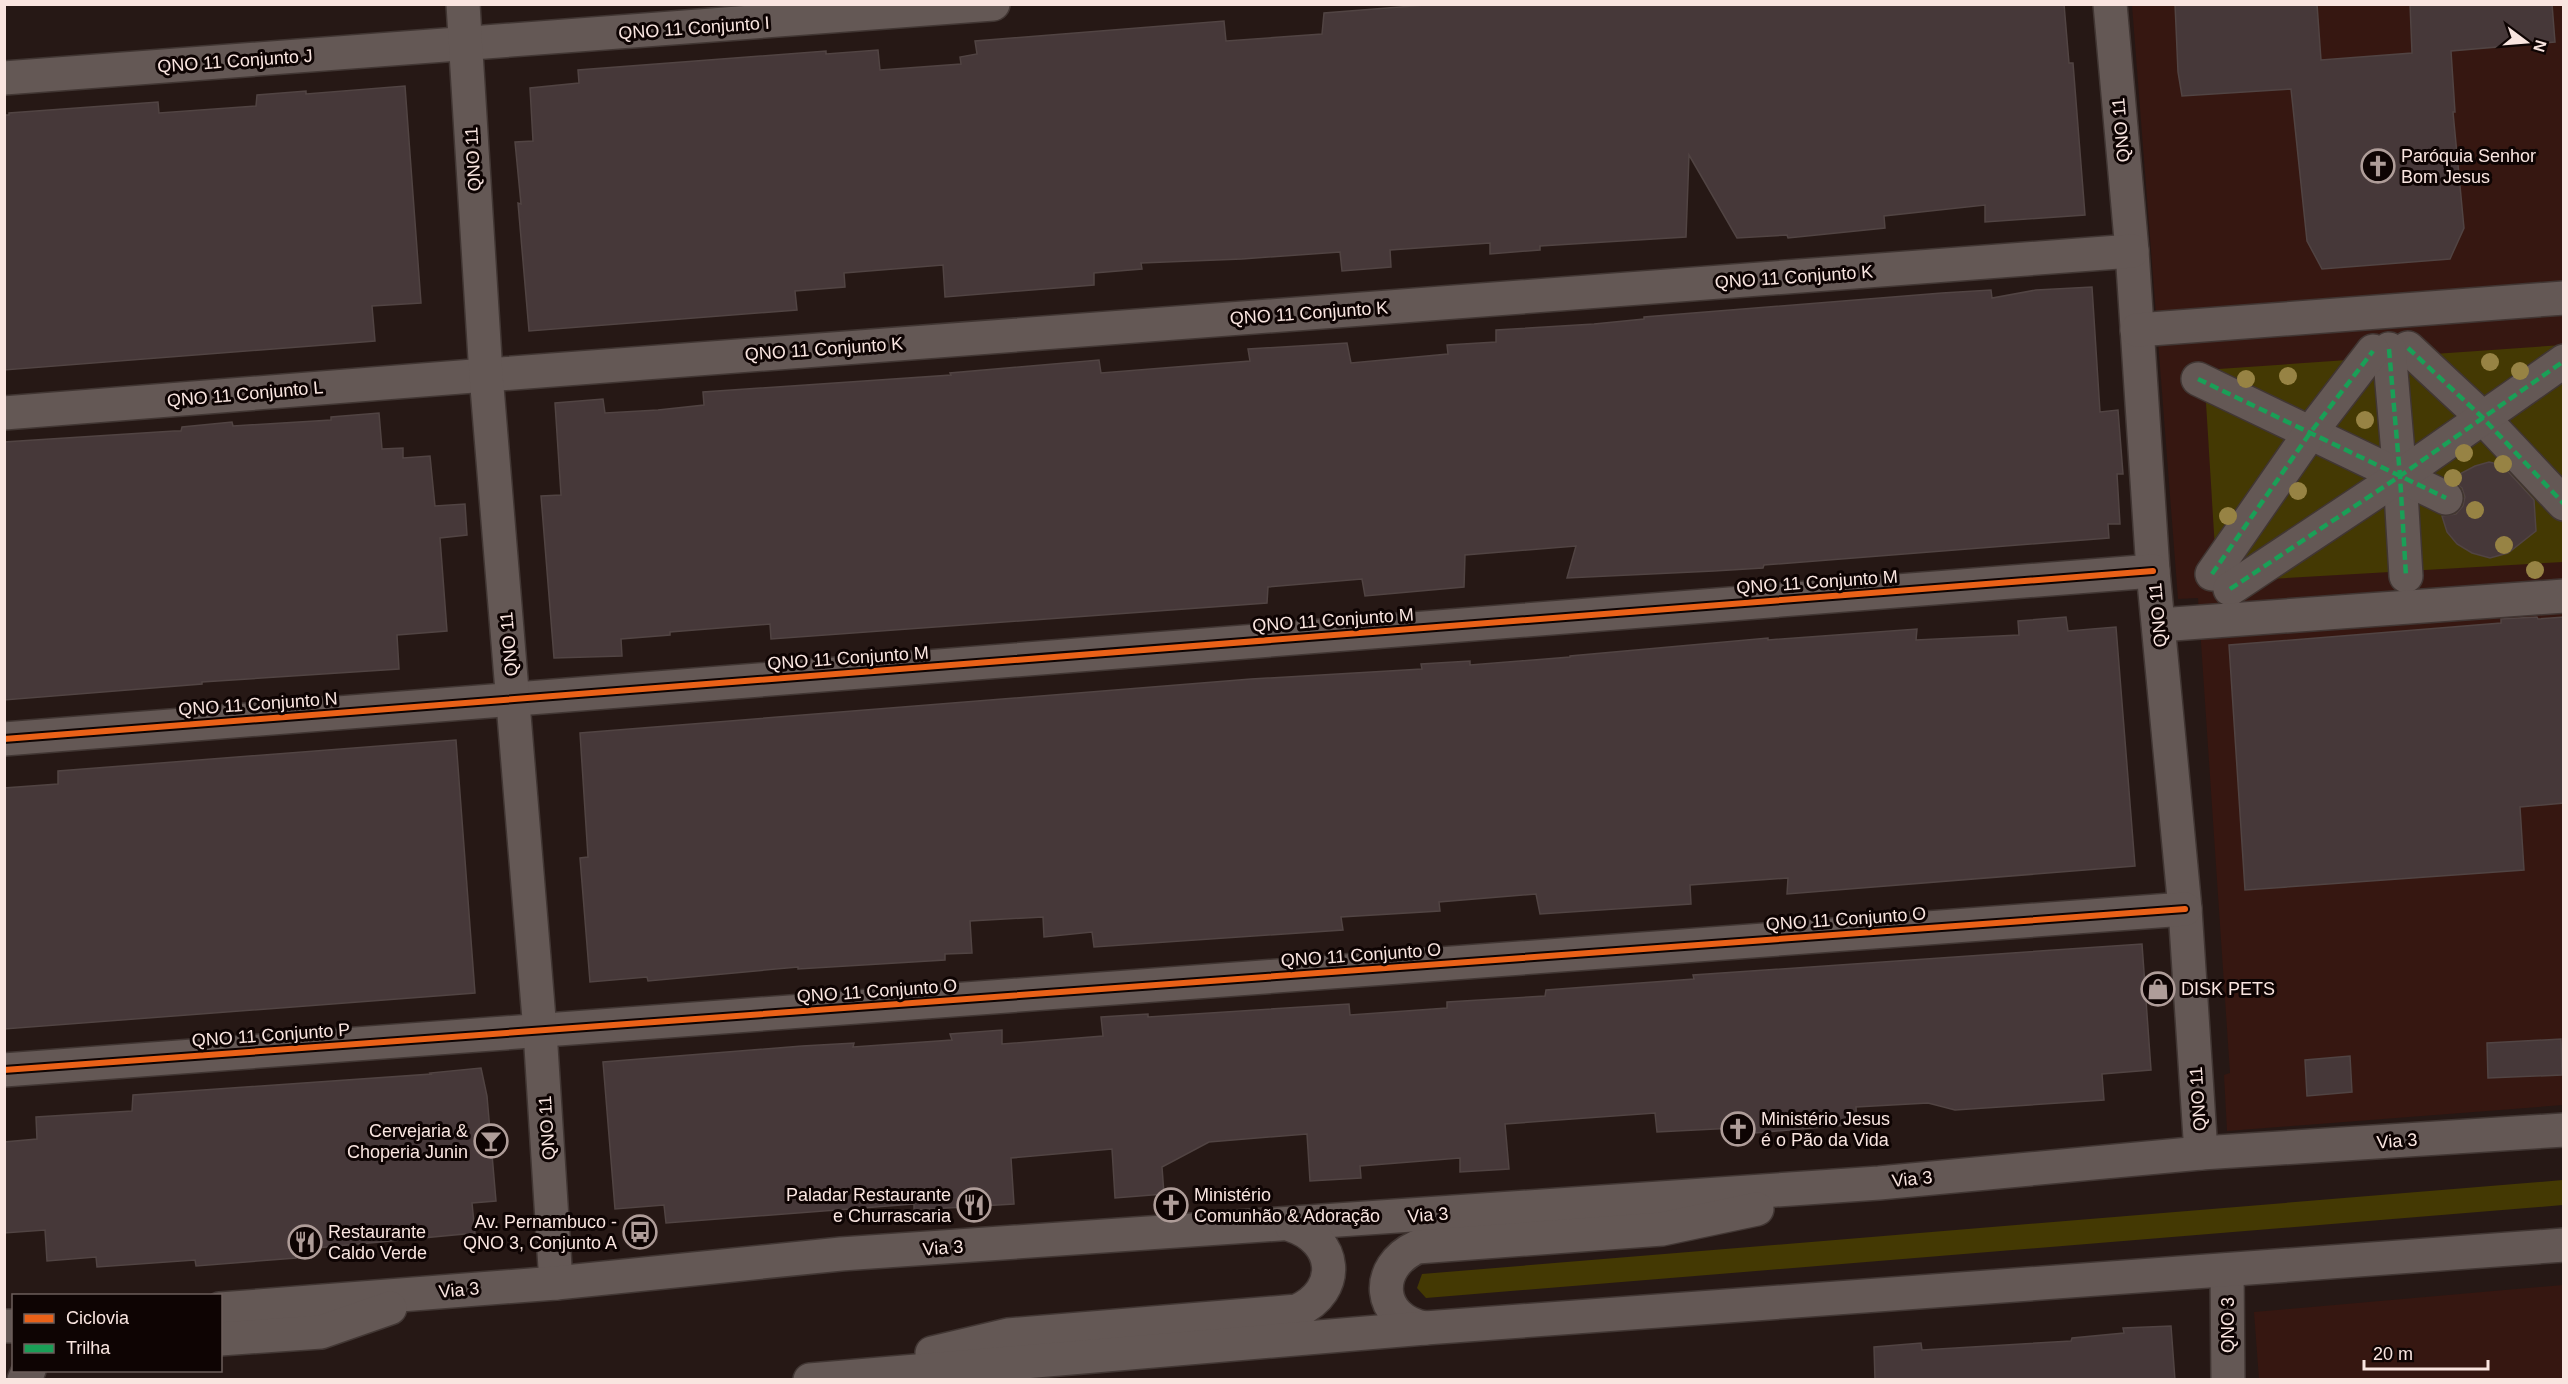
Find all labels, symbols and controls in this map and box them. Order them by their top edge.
north arrow [2496,12,2556,72]
street label: QNO 11 Conjunto I [618,13,770,43]
text: N [2530,38,2550,54]
street label: QNO 11 Conjunto J [157,46,313,76]
street label: QNO 11 [2108,97,2134,163]
street label: QNO 11 [461,126,485,192]
place label: Paróquia Senhor Bom Jesus [2401,146,2536,187]
church icon: Paróquia Senhor Bom Jesus [2360,148,2396,184]
street label: QNO 11 Conjunto K [1714,261,1874,293]
street label: QNO 11 Conjunto K [1229,297,1389,329]
street label: QNO 11 Conjunto K [744,333,904,365]
street label: QNO 11 Conjunto L [166,377,324,411]
street label: QNO 11 Conjunto M [1736,566,1898,598]
street label: QNO 11 [2145,582,2171,648]
street label: QNO 11 Conjunto M [1252,604,1414,636]
street label: QNO 11 [496,611,522,677]
street label: QNO 11 Conjunto M [767,642,929,674]
street label: QNO 11 Conjunto N [178,688,338,720]
street label: QNO 11 Conjunto O [1765,903,1927,935]
street label: QNO 11 Conjunto O [1280,939,1442,971]
shop icon: DISK PETS [2140,971,2176,1007]
street label: QNO 11 Conjunto O [796,975,958,1007]
place label: DISK PETS [2181,979,2275,999]
street label: QNO 11 Conjunto P [191,1019,351,1051]
street label: QNO 11 [2186,1066,2210,1132]
street label: QNO 11 [535,1095,559,1161]
place label: Ministério Jesus é o Pão da Vida [1761,1109,1890,1150]
church icon: Ministério Jesus é o Pão da Vida [1720,1111,1756,1147]
place label: Cervejaria & Choperia Junin [347,1121,468,1162]
bar icon: Cervejaria & Choperia Junin [473,1123,509,1159]
street label: Via 3 [2376,1130,2418,1152]
street label: Via 3 [1891,1167,1933,1191]
place label: Paladar Restaurante e Churrascaria [786,1185,952,1226]
place label: Ministério Comunhão & Adoração [1194,1185,1380,1226]
restaurant icon: Paladar Restaurante e Churrascaria [956,1187,992,1223]
church icon: Ministério Comunhão & Adoração [1153,1187,1189,1223]
street label: Via 3 [1407,1204,1449,1226]
place label: Av. Pernambuco - QNO 3, Conjunto A [463,1212,617,1253]
bus stop icon: Av. Pernambuco - QNO 3, Conjunto A [622,1214,658,1250]
place label: Restaurante Caldo Verde [328,1222,427,1263]
restaurant icon: Restaurante Caldo Verde [287,1224,323,1260]
street label: Via 3 [922,1237,964,1259]
street label: Via 3 [438,1278,480,1302]
legend [12,1294,222,1372]
street label: QNO 3 [2218,1297,2238,1353]
text: Ciclovia [66,1308,130,1328]
scale bar [2364,1333,2488,1371]
text: Trilha [66,1338,111,1358]
text: 20 m [2373,1344,2413,1364]

